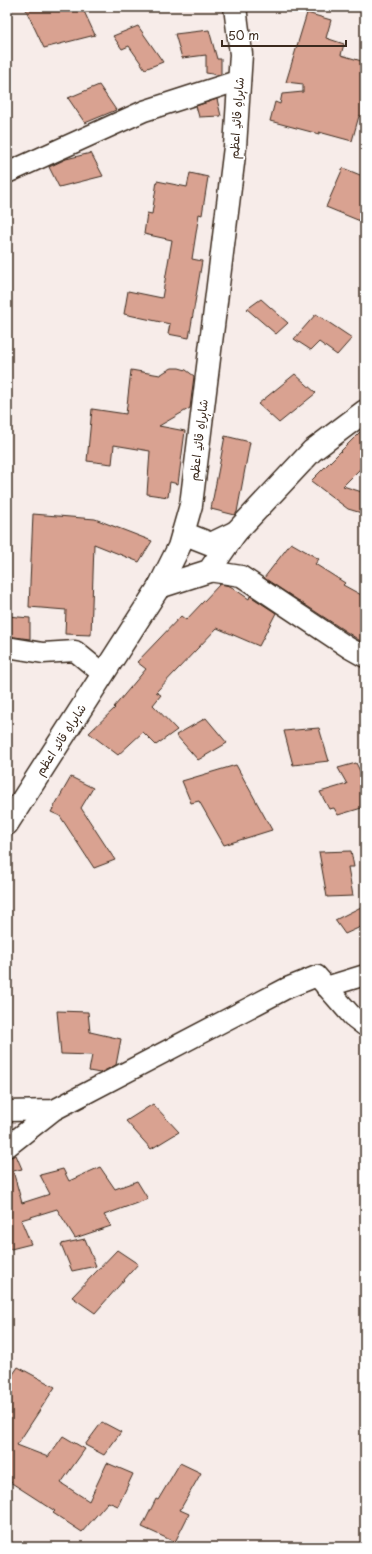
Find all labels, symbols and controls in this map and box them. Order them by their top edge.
scale bar [222,22,346,48]
text: 50 m [228,26,259,44]
street label: شاہراہِ قائدِ اعظم [224,76,249,159]
street label: شاہراہِ قائدِ اعظم [184,398,213,482]
street label: شاہراہِ قائدِ اعظم [30,700,91,779]

